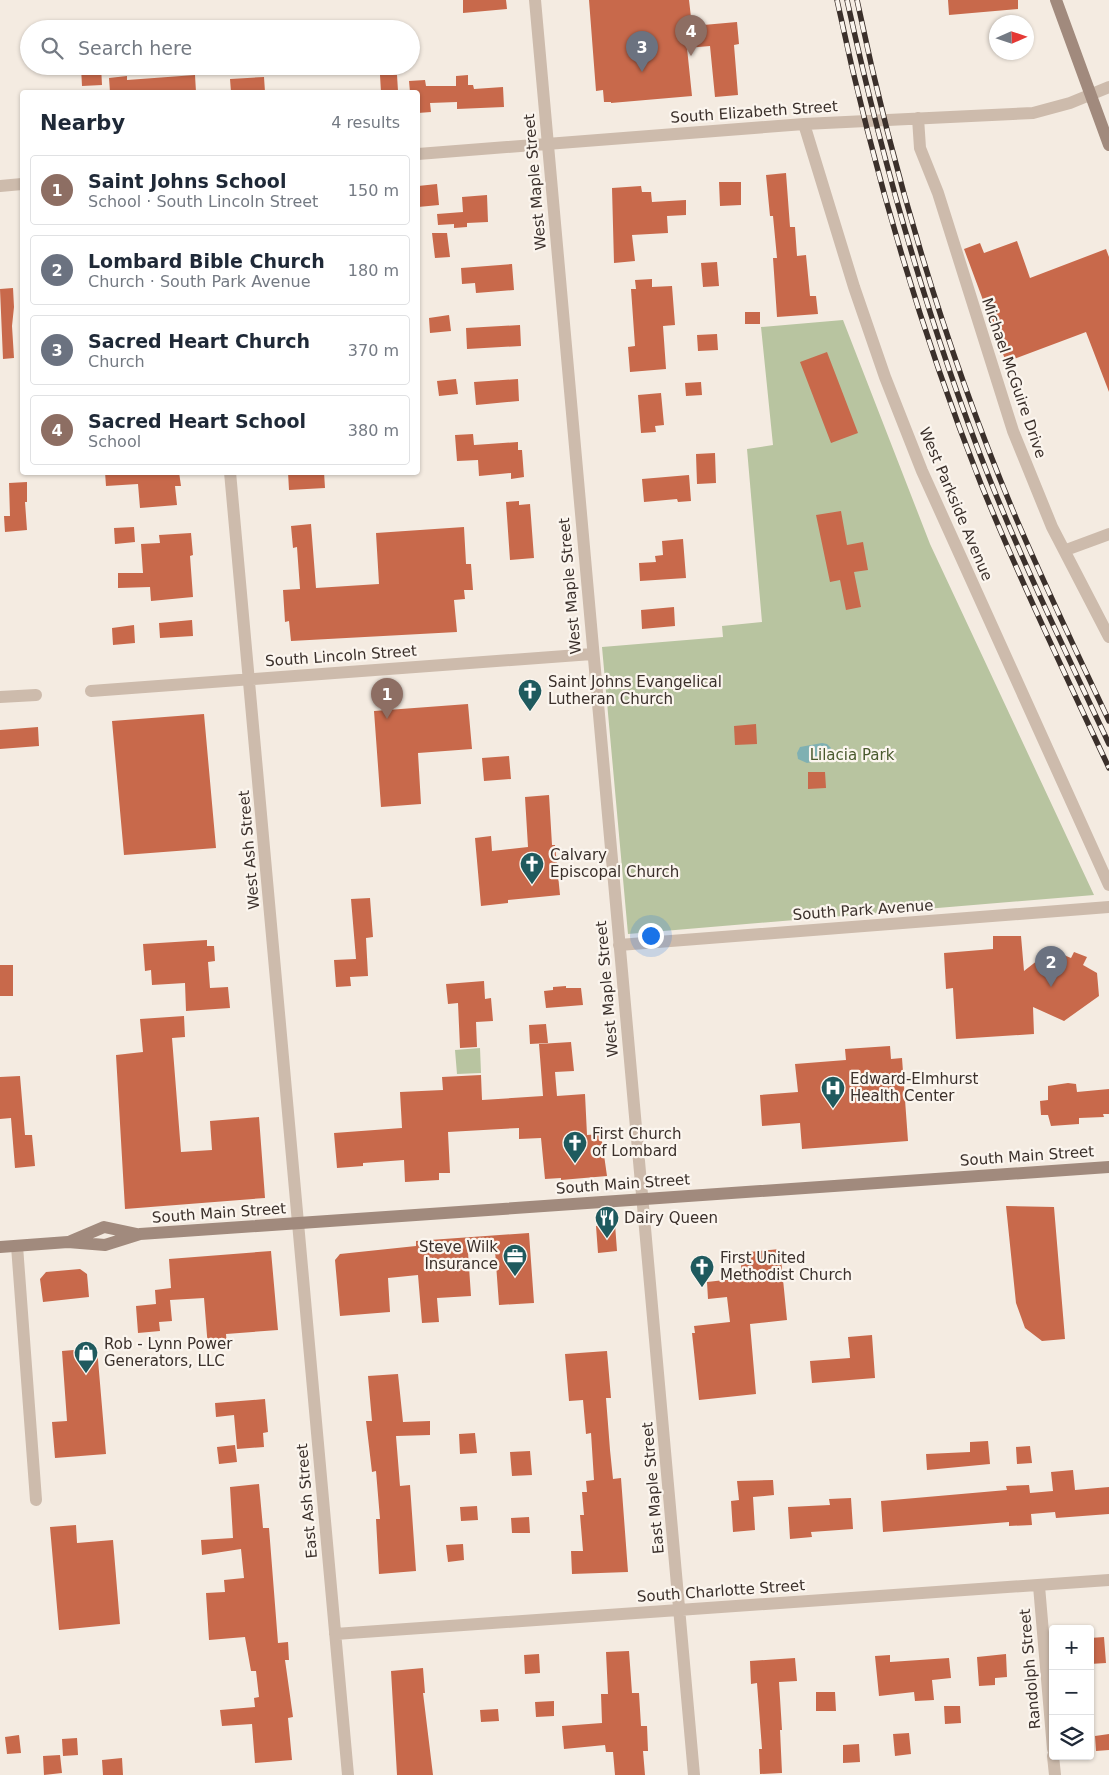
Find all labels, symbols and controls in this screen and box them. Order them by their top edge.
pin: 4 [675,15,707,56]
north arrow [989,15,1034,60]
search box [20,20,420,75]
pin: 3 [626,31,658,72]
icon: search [38,34,66,62]
text: Search here [78,37,192,59]
street label: South Elizabeth Street [670,97,838,127]
text: Nearby [40,111,125,135]
text: 4 results [331,113,400,132]
street label: West Maple Street [520,113,550,251]
text: Saint Johns School [88,170,286,192]
text: 1 [51,181,63,200]
text: 150 m [348,181,399,200]
text: School · South Lincoln Street [88,192,318,211]
text: Lombard Bible Church [88,250,325,272]
text: 2 [51,261,63,280]
text: 180 m [348,261,399,280]
text: Church · South Park Avenue [88,272,311,291]
street label: Michael McGuire Drive [978,295,1050,461]
text: Sacred Heart Church [88,330,310,352]
text: 3 [51,341,63,360]
text: 370 m [348,341,399,360]
text: Church [88,352,145,371]
text: Sacred Heart School [88,410,306,432]
text: 4 [51,421,63,440]
text: 380 m [348,421,399,440]
street label: West Parkside Avenue [915,424,997,584]
text: School [88,432,141,451]
street label: West Maple Street [555,517,585,655]
street label: South Lincoln Street [265,642,417,670]
place label: Saint Johns Evangelical Lutheran Church [548,673,722,708]
pin: 1 [371,678,403,719]
church icon: Saint Johns Evangelical Lutheran Church [517,678,543,712]
park label: Lilacia Park [810,746,895,764]
street label: West Ash Street [235,790,263,910]
place label: Calvary Episcopal Church [550,846,679,881]
church icon: Calvary Episcopal Church [519,851,545,885]
street label: South Park Avenue [792,896,934,924]
street label: West Maple Street [592,920,622,1058]
your location [638,923,664,949]
pin: 2 [1035,946,1067,987]
place label: Edward-Elmhurst Health Center [850,1070,979,1105]
hospital icon: Edward-Elmhurst Health Center [820,1075,846,1109]
place label: First Church of Lombard [592,1125,681,1160]
church icon: First Church of Lombard [562,1130,588,1164]
street label: South Main Street [959,1142,1095,1170]
street label: South Main Street [555,1170,691,1198]
street label: South Main Street [151,1199,287,1227]
restaurant icon: Dairy Queen [594,1205,620,1239]
place label: Dairy Queen [624,1209,718,1227]
place label: Steve Wilk Insurance [419,1238,498,1273]
office icon: Steve Wilk Insurance [502,1243,528,1277]
place label: First United Methodist Church [720,1249,852,1284]
church icon: First United Methodist Church [689,1254,715,1288]
place label: Rob - Lynn Power Generators, LLC [104,1335,233,1370]
shop icon: Rob - Lynn Power Generators, LLC [73,1340,99,1374]
street label: East Maple Street [638,1421,668,1555]
street label: East Ash Street [293,1443,321,1559]
street label: South Charlotte Street [636,1576,806,1606]
street label: Randolph Street [1016,1608,1044,1730]
map controls [1049,1625,1094,1760]
button: + [1049,1625,1094,1670]
button: − [1049,1670,1094,1715]
button: layers [1049,1715,1094,1760]

